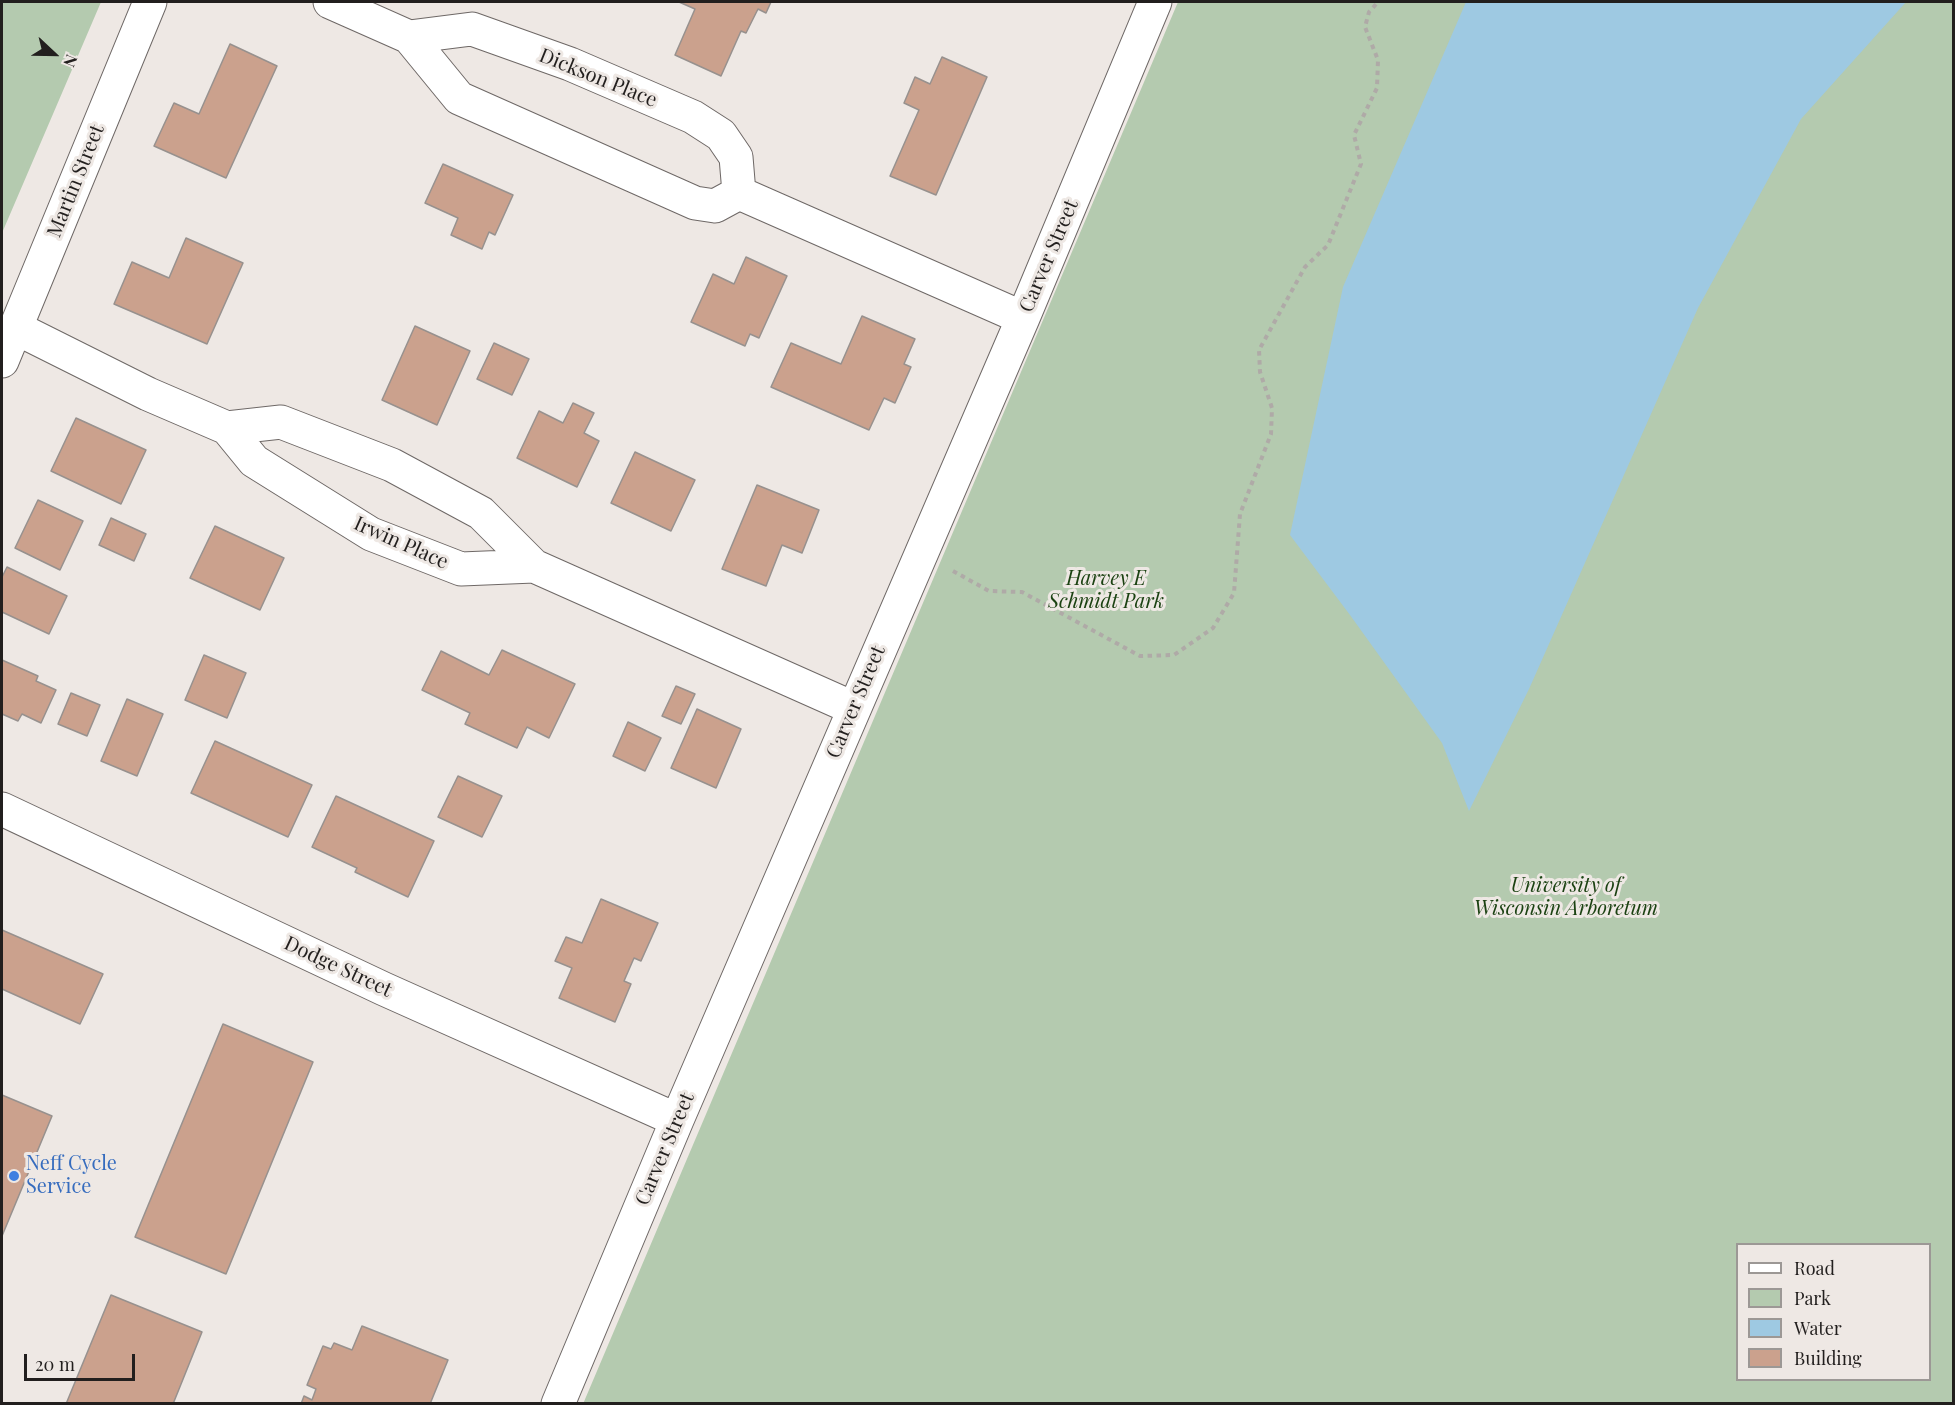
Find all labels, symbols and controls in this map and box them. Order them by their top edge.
north arrow [24,24,84,84]
street label: Dickson Place [536,43,660,113]
text: N [59,52,83,70]
street label: Martin Street [42,121,110,241]
street label: Carver Street [1015,196,1083,316]
street label: Irwin Place [350,512,452,574]
park label: Harvey E Schmidt Park [1048,567,1164,614]
street label: Carver Street [822,642,890,762]
park label: University of Wisconsin Arboretum [1474,874,1658,921]
street label: Dodge Street [280,932,396,1002]
street label: Carver Street [631,1089,699,1209]
place label: Neff Cycle Service [26,1152,117,1199]
marker: Neff Cycle Service [7,1169,21,1183]
legend [1736,1243,1931,1381]
text: Road [1794,1256,1835,1280]
text: Park [1794,1286,1831,1310]
text: Water [1794,1316,1842,1340]
scale bar [27,1342,138,1380]
text: Building [1794,1346,1862,1370]
text: 20 m [35,1352,75,1376]

